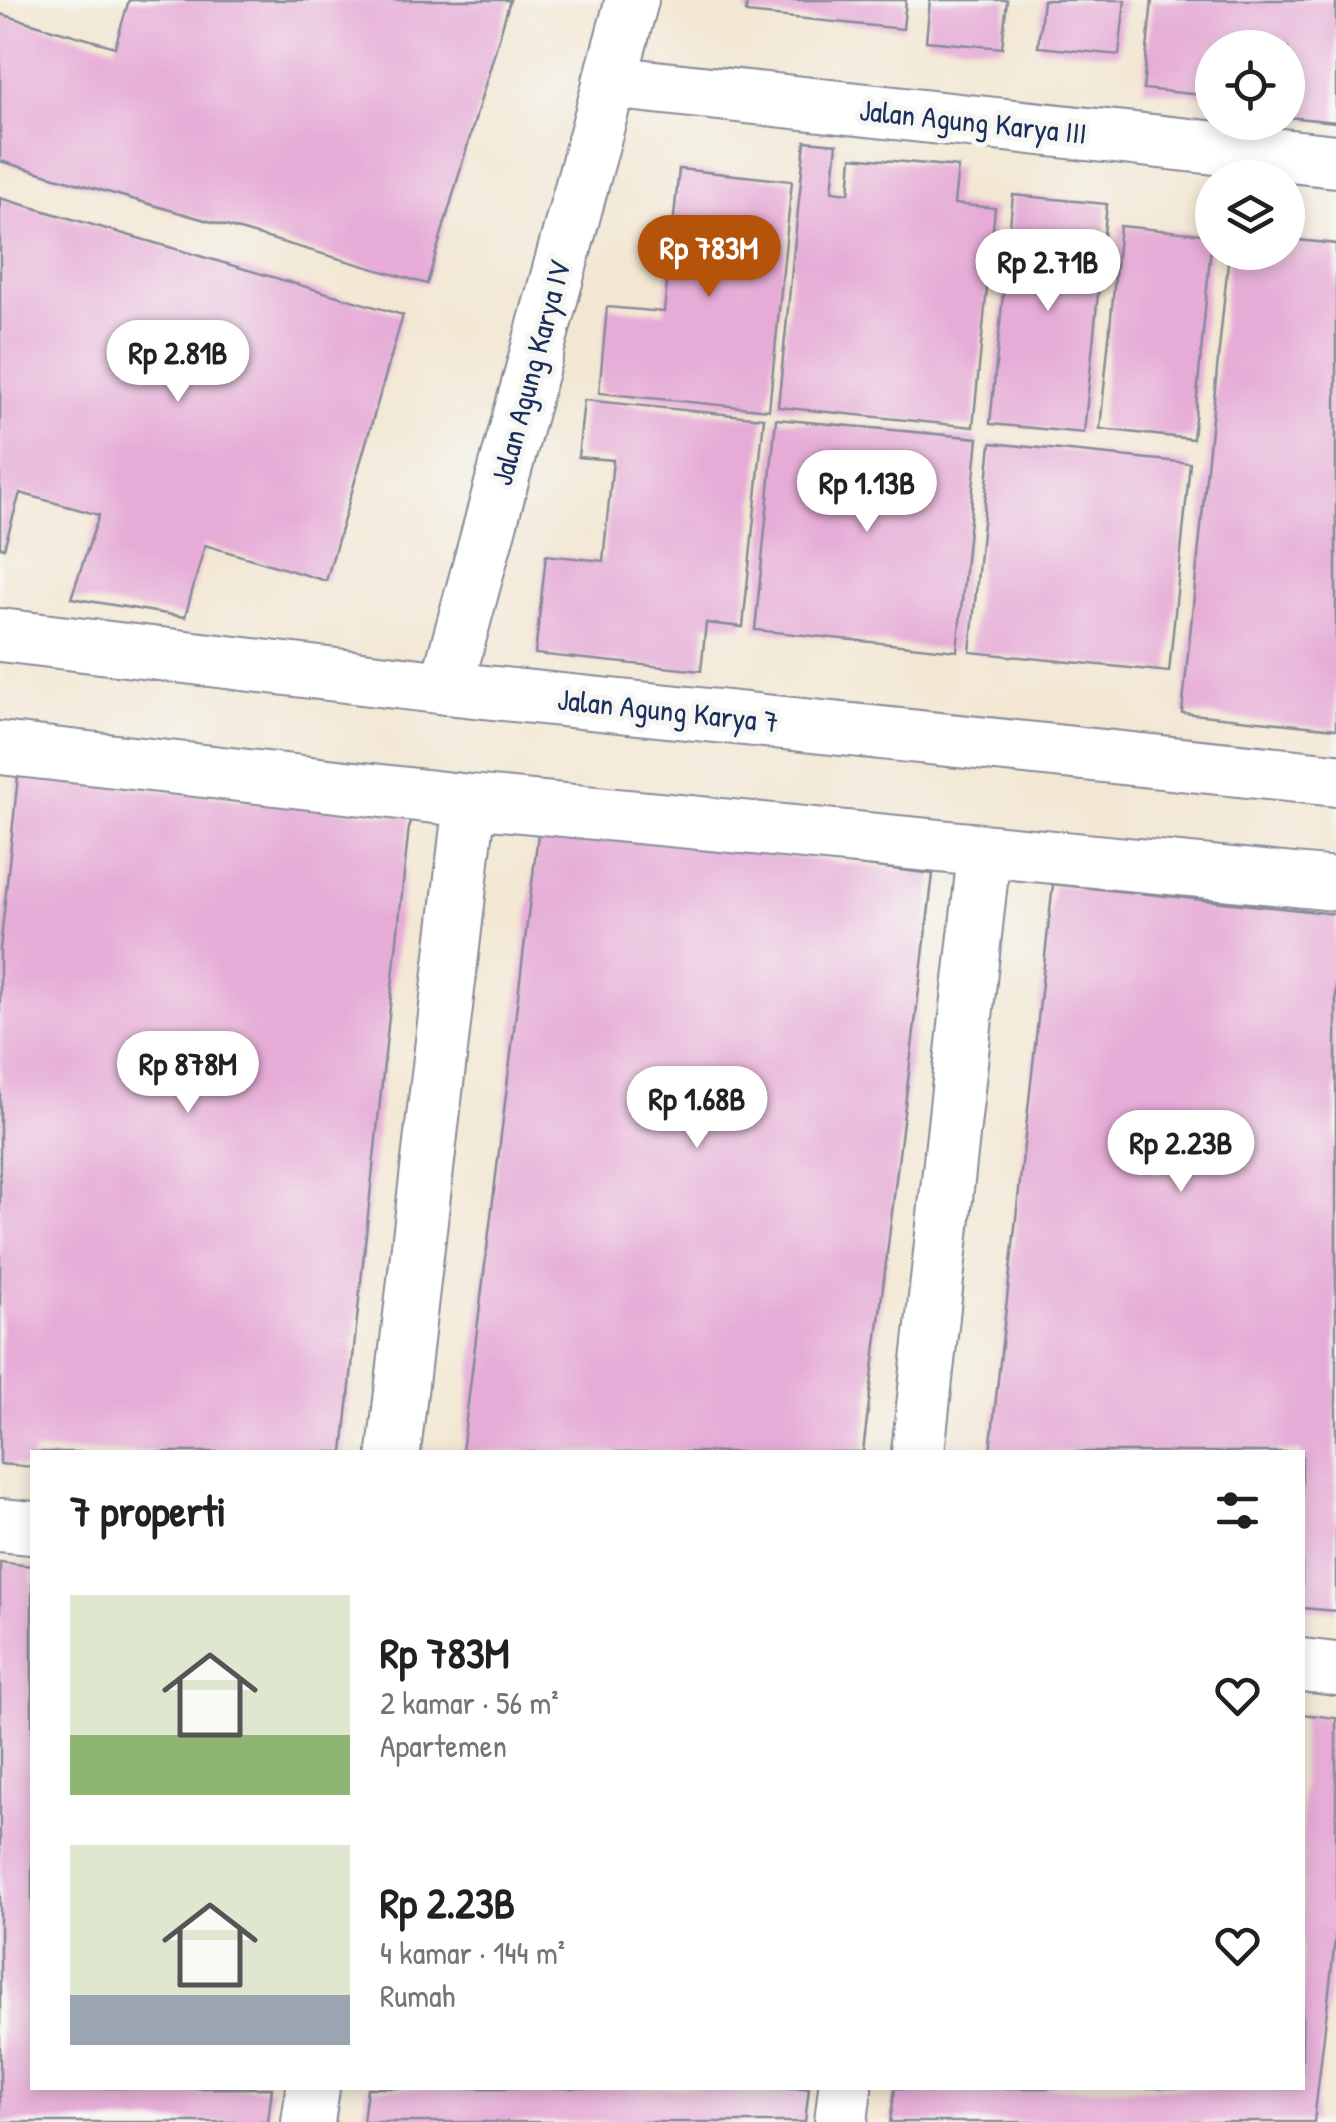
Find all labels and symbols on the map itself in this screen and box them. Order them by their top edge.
street label: Jalan Agung Karya III [857,89,1089,153]
pin: Rp 783M [617,215,801,300]
pin: Rp 2.71B [945,229,1151,314]
street label: Jalan Agung Karya IV [481,256,579,490]
pin: Rp 2.81B [75,320,281,405]
pin: Rp 1.13B [764,450,970,535]
street label: Jalan Agung Karya 7 [556,679,781,742]
pin: Rp 878M [96,1031,280,1116]
pin: Rp 1.68B [594,1066,800,1151]
pin: Rp 2.23B [1078,1110,1284,1195]

